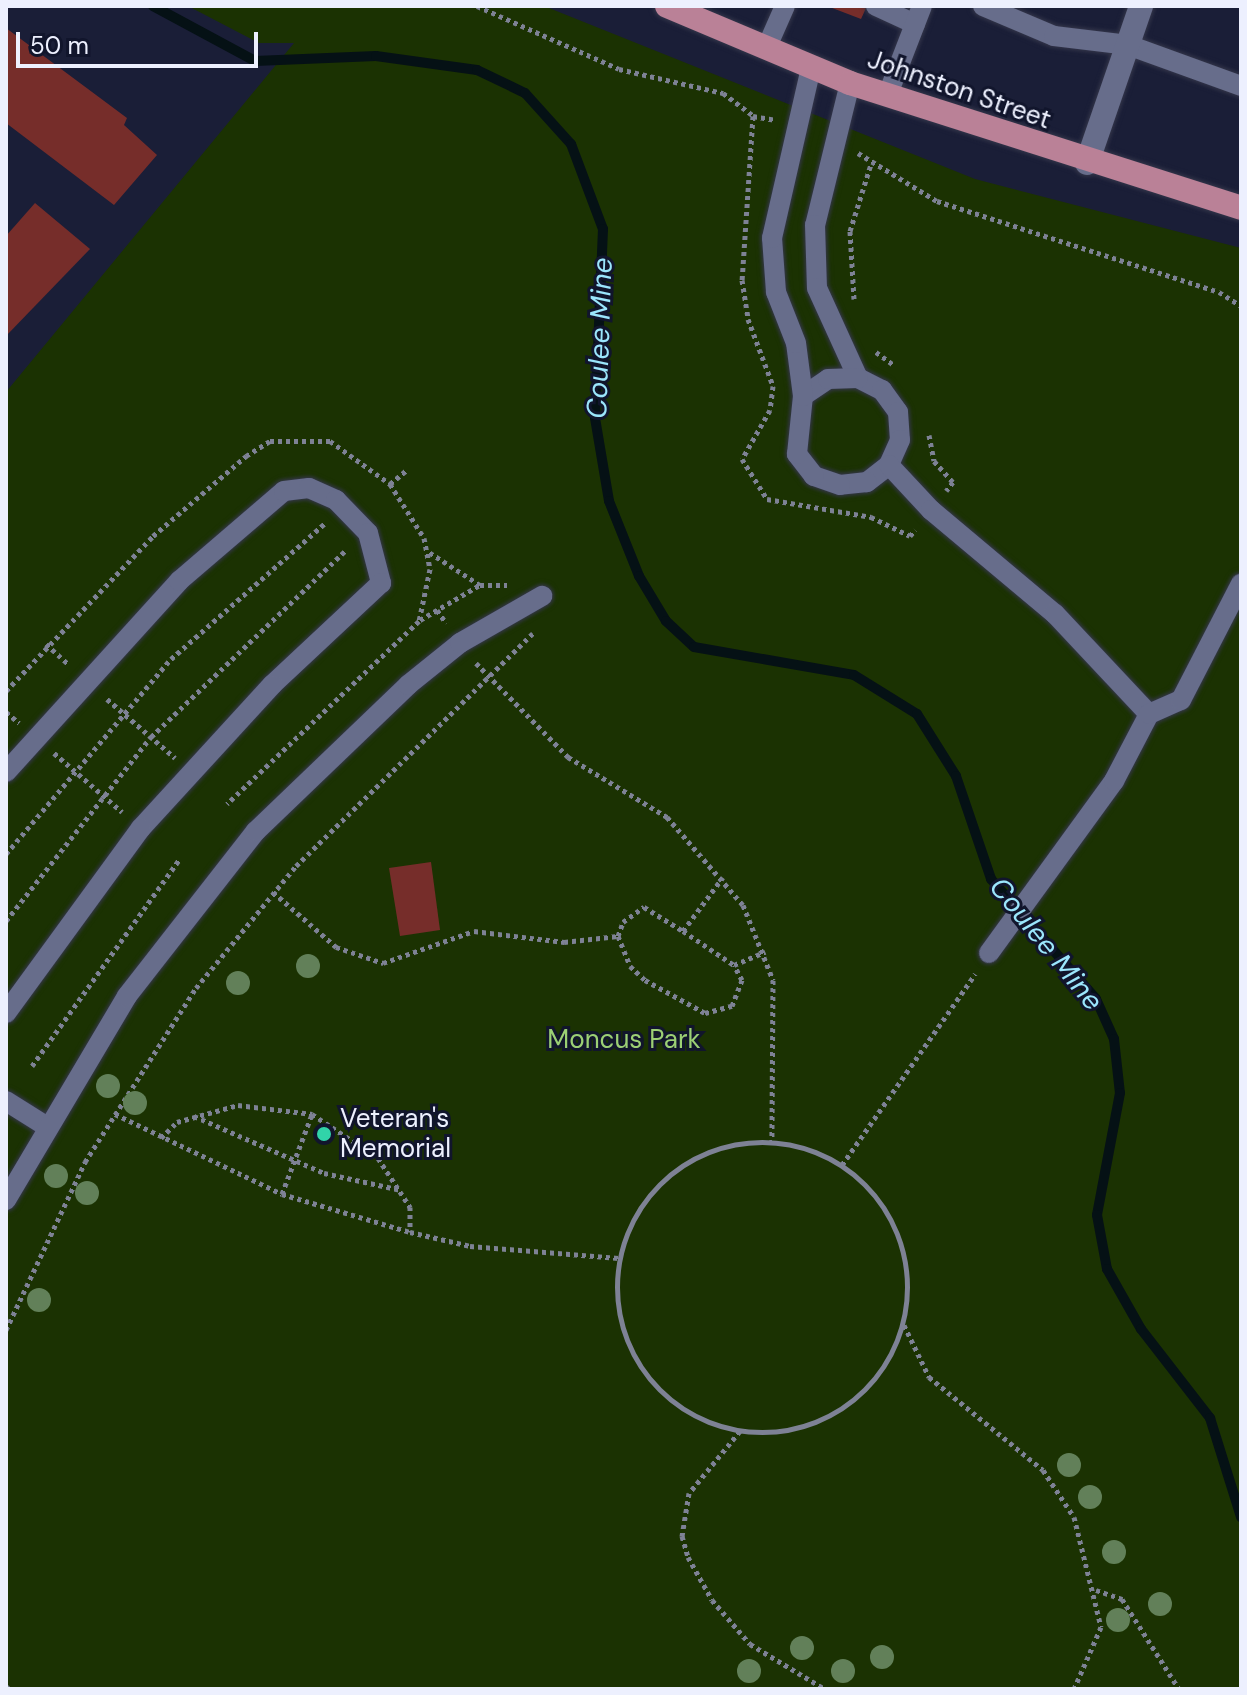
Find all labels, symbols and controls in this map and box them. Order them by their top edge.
scale bar [20,16,262,66]
text: 50 m [30,30,89,61]
street label: Johnston Street [863,44,1055,136]
water label: Coulee Mine [580,257,620,419]
water label: Coulee Mine [982,871,1110,1017]
park label: Moncus Park [547,1024,701,1056]
place label: Veteran's Memorial [340,1103,451,1164]
marker: Veteran's Memorial [315,1125,333,1143]

